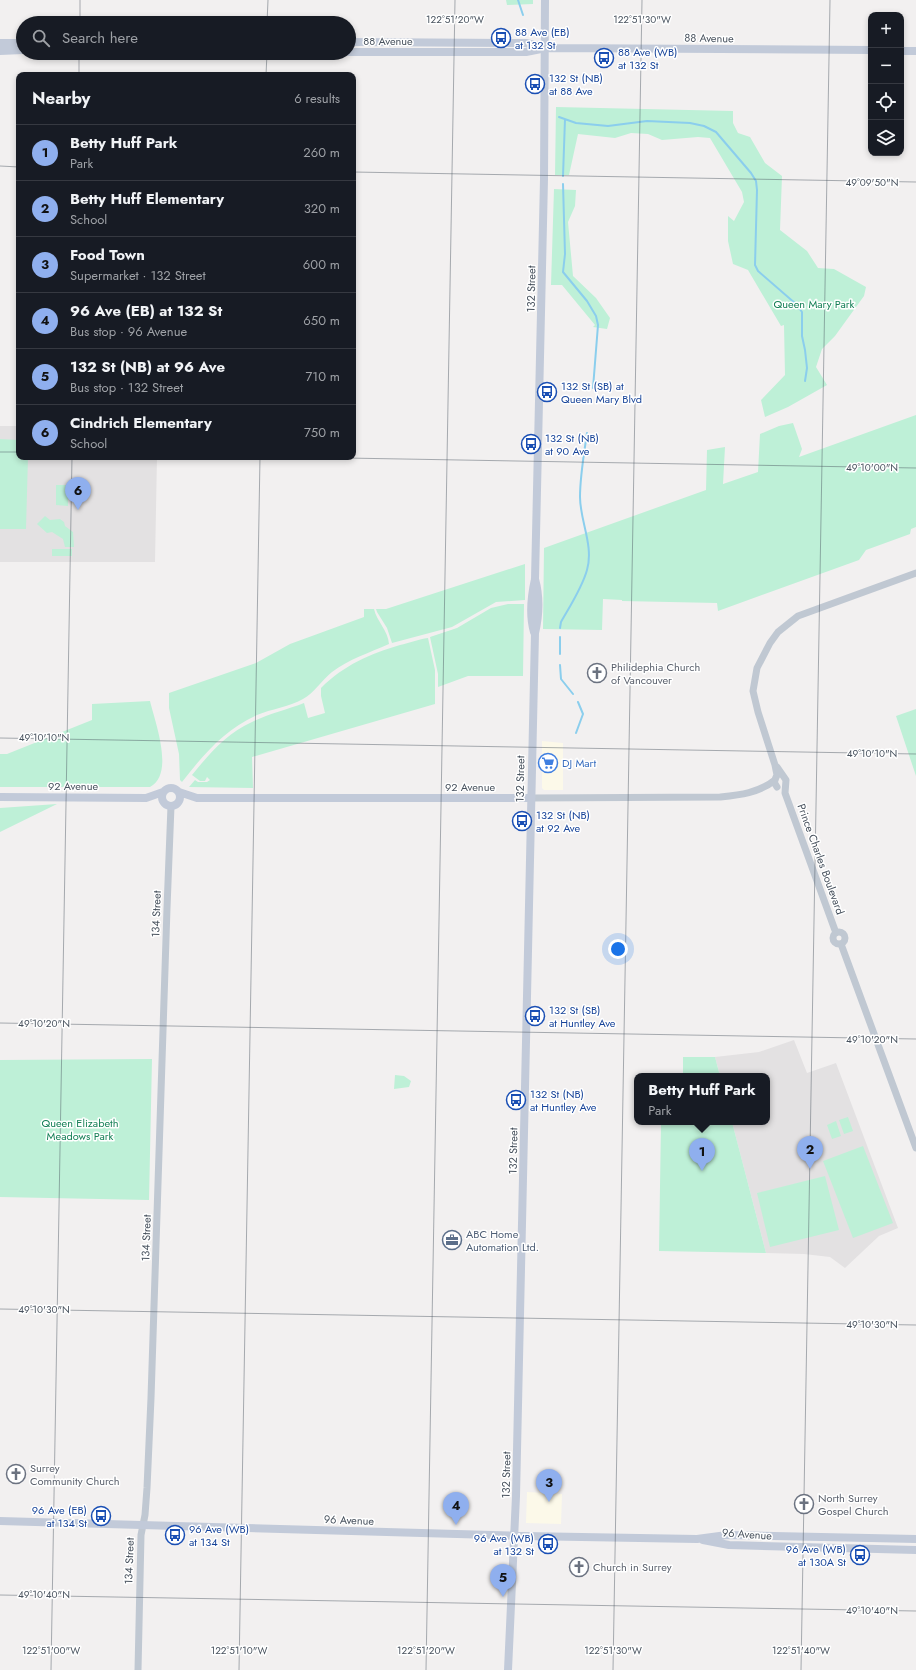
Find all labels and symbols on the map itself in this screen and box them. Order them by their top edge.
text: 122°51'20"W [426,12,484,27]
text: 122°51'30"W [613,12,671,27]
place label: 88 Ave (EB) at 132 St [515,24,570,53]
bus stop icon: 88 Ave (EB) at 132 St [490,27,512,49]
street label: 88 Avenue [684,30,734,46]
street label: 88 Avenue [363,33,413,49]
place label: 88 Ave (WB) at 132 St [618,44,678,73]
bus stop icon: 88 Ave (WB) at 132 St [593,47,615,69]
place label: 132 St (NB) at 88 Ave [549,70,603,99]
bus stop icon: 132 St (NB) at 88 Ave [524,73,546,95]
text: 49°09'50"N [845,175,899,190]
street label: 132 Street [523,265,539,313]
park label: Queen Mary Park [774,296,855,312]
place label: 132 St (SB) at Queen Mary Blvd [561,378,642,407]
bus stop icon: 132 St (SB) at Queen Mary Blvd [536,381,558,403]
place label: 132 St (NB) at 90 Ave [545,430,599,459]
bus stop icon: 132 St (NB) at 90 Ave [520,433,542,455]
text: 49°10'00"N [846,460,898,475]
pin: 6 [65,477,91,510]
place label: Philidephia Church of Vancouver [611,659,700,688]
church icon: Philidephia Church of Vancouver [586,662,608,684]
text: 49°10'10"N [19,730,69,745]
text: 49°10'10"N [847,746,897,761]
supermarket icon: DJ Mart [537,752,559,774]
street label: 132 Street [512,755,528,803]
place label: DJ Mart [562,755,596,771]
street label: 92 Avenue [48,778,98,794]
street label: 92 Avenue [445,779,495,795]
street label: Prince Charles Boulevard [793,801,849,917]
place label: 132 St (NB) at 92 Ave [536,807,590,836]
bus stop icon: 132 St (NB) at 92 Ave [511,810,533,832]
street label: 134 Street [147,890,165,938]
your location [608,939,628,959]
place label: 132 St (SB) at Huntley Ave [549,1002,616,1031]
bus stop icon: 132 St (SB) at Huntley Ave [524,1005,546,1027]
text: 49°10'20"N [18,1016,70,1031]
text: 49°10'20"N [846,1032,898,1047]
place label: 132 St (NB) at Huntley Ave [530,1086,597,1115]
bus stop icon: 132 St (NB) at Huntley Ave [505,1089,527,1111]
park label: Queen Elizabeth Meadows Park [41,1115,119,1144]
street label: 132 Street [505,1127,521,1175]
pin: 2 [797,1136,823,1169]
pin: 1 [689,1138,715,1171]
street label: 134 Street [137,1214,155,1262]
place label: ABC Home Automation Ltd. [466,1226,539,1255]
office icon: ABC Home Automation Ltd. [441,1229,463,1251]
text: 49°10'30"N [18,1302,70,1317]
text: 49°10'30"N [846,1317,898,1332]
street label: 132 Street [498,1451,514,1499]
place label: Surrey Community Church [30,1460,120,1489]
church icon: Surrey Community Church [5,1463,27,1485]
pin: 3 [536,1469,562,1502]
place label: North Surrey Gospel Church [818,1490,888,1519]
pin: 4 [443,1492,469,1525]
church icon: North Surrey Gospel Church [793,1493,815,1515]
place label: 96 Ave (EB) at 134 St [32,1502,87,1531]
bus stop icon: 96 Ave (EB) at 134 St [90,1505,112,1527]
street label: 96 Avenue [324,1511,375,1529]
place label: 96 Ave (WB) at 134 St [189,1521,249,1550]
bus stop icon: 96 Ave (WB) at 134 St [164,1524,186,1546]
street label: 96 Avenue [721,1524,773,1544]
place label: 96 Ave (WB) at 132 St [474,1530,534,1559]
bus stop icon: 96 Ave (WB) at 132 St [537,1533,559,1555]
street label: 134 Street [120,1537,138,1585]
place label: 96 Ave (WB) at 130A St [786,1541,846,1570]
bus stop icon: 96 Ave (WB) at 130A St [849,1544,871,1566]
church icon: Church in Surrey [568,1556,590,1578]
place label: Church in Surrey [593,1559,672,1575]
pin: 5 [490,1564,516,1597]
text: 49°10'40"N [18,1587,70,1602]
text: 49°10'40"N [846,1603,898,1618]
text: 122°51'00"W [22,1643,80,1658]
text: 122°51'10"W [211,1643,267,1658]
text: 122°51'20"W [397,1643,455,1658]
text: 122°51'30"W [584,1643,642,1658]
text: 122°51'40"W [772,1643,830,1658]

